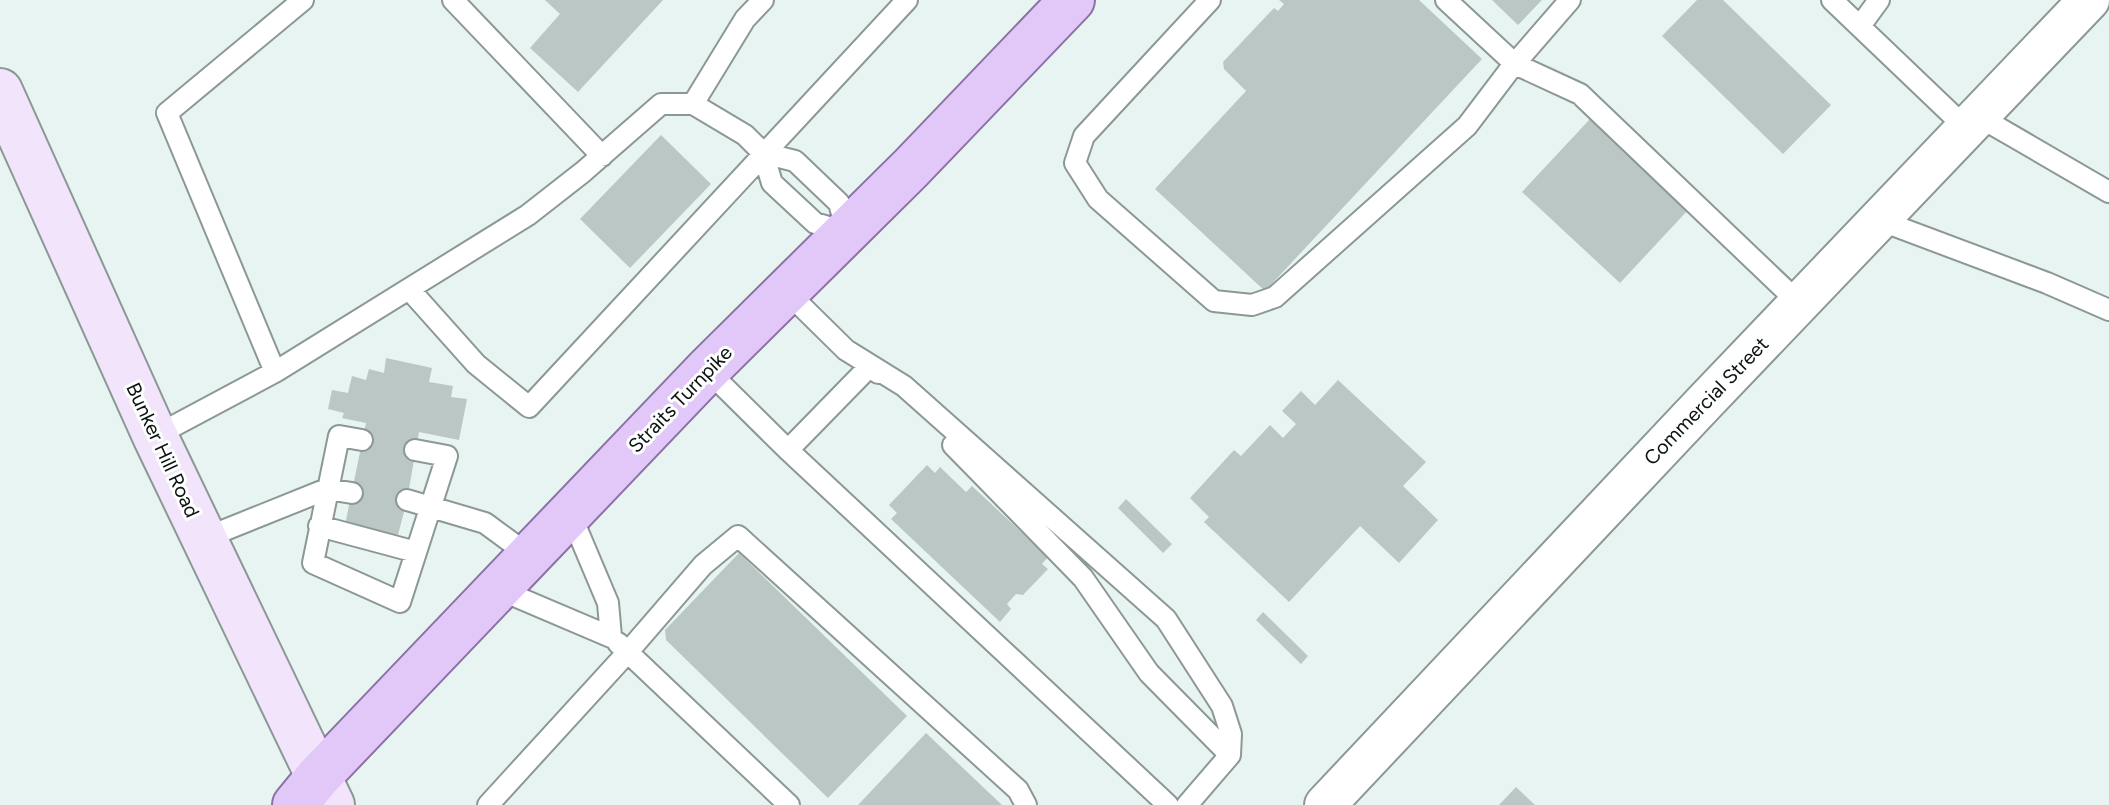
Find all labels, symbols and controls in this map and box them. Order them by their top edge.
street label: Commercial Street [1639,332,1773,470]
street label: Straits Turnpike [623,341,737,457]
street label: Bunker Hill Road [121,379,205,521]

